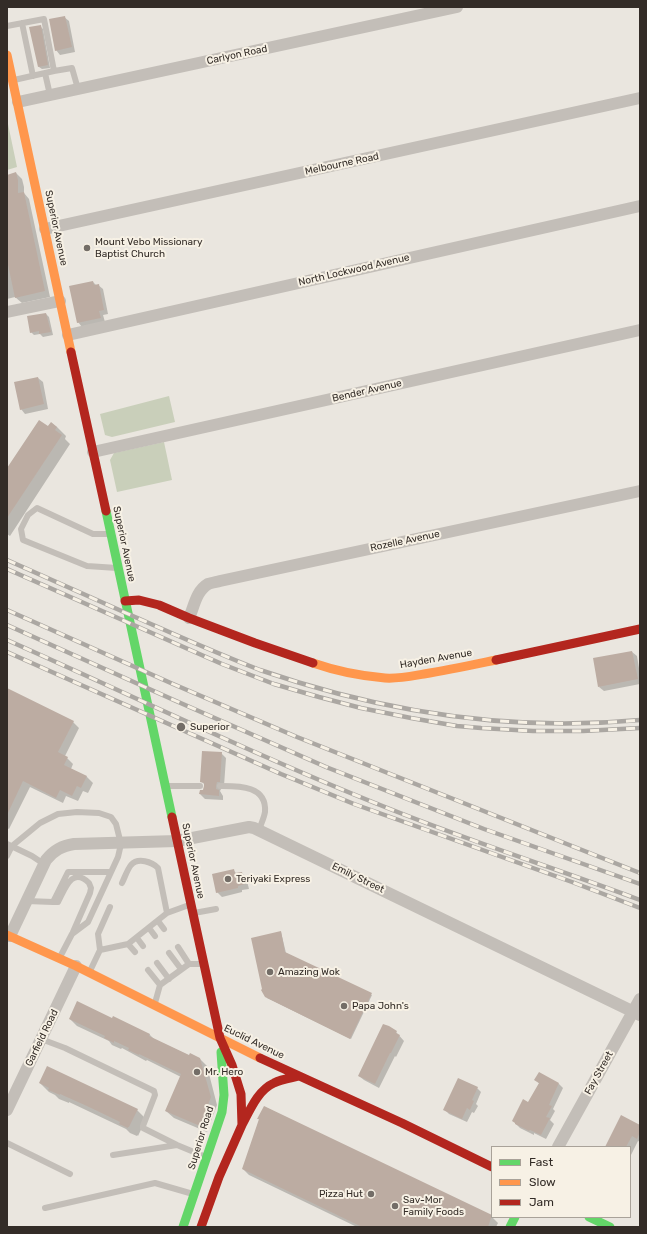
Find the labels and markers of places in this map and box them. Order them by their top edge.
place label: Mount Vebo Missionary Baptist Church [95,236,202,260]
marker: Mount Vebo Missionary Baptist Church [82,243,92,253]
marker: Superior [175,721,187,733]
place label: Superior [190,721,230,733]
place label: Teriyaki Express [236,873,310,885]
marker: Teriyaki Express [223,874,233,884]
place label: Amazing Wok [278,966,340,978]
marker: Amazing Wok [265,967,275,977]
place label: Papa John's [352,1000,409,1012]
marker: Papa John's [339,1001,349,1011]
place label: Mr. Hero [205,1066,243,1078]
marker: Mr. Hero [192,1067,202,1077]
place label: Pizza Hut [319,1188,363,1200]
marker: Pizza Hut [366,1189,376,1199]
place label: Sav-Mor Family Foods [403,1194,464,1218]
marker: Sav-Mor Family Foods [390,1201,400,1211]

